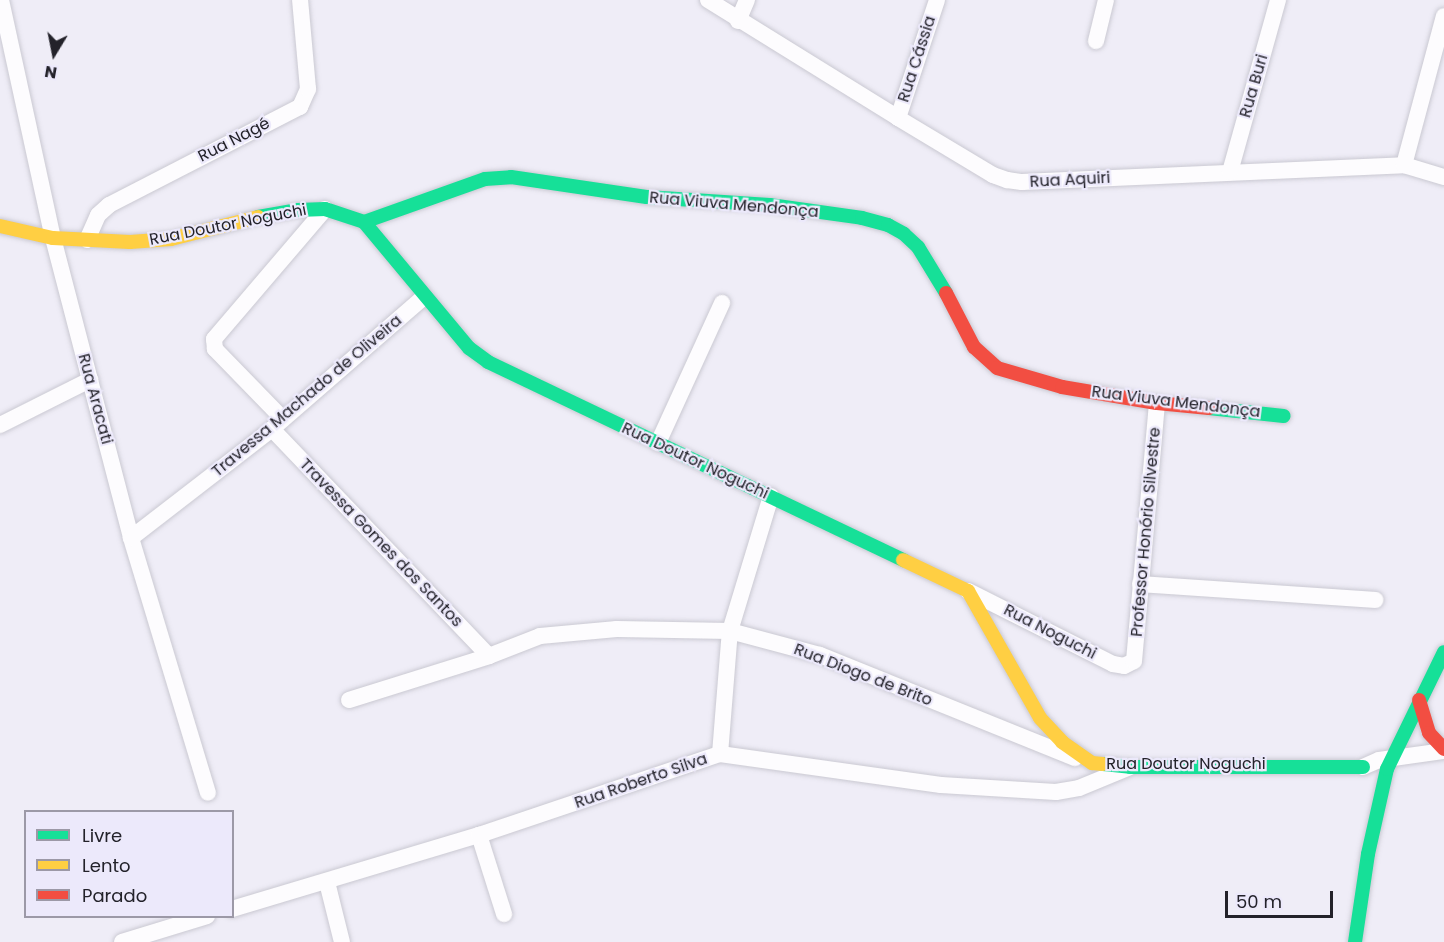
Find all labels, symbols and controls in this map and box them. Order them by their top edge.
street label: Rua Cássia [894,13,940,105]
north arrow [24,24,84,84]
street label: Rua Buri [1236,52,1272,120]
text: N [43,60,59,85]
street label: Rua Nagé [195,114,273,166]
street label: Rua Aquiri [1029,168,1111,192]
street label: Rua Viuva Mendonça [649,188,819,222]
street label: Rua Doutor Noguchi [148,200,308,250]
street label: Travessa Machado de Oliveira [208,311,406,481]
street label: Rua Aracati [74,352,116,446]
street label: Rua Viuva Mendonça [1091,382,1261,422]
street label: Rua Doutor Noguchi [619,419,771,503]
street label: Professor Honório Silvestre [1127,426,1165,638]
street label: Travessa Gomes dos Santos [295,455,467,631]
street label: Rua Noguchi [1000,600,1100,664]
street label: Rua Diogo de Brito [791,640,935,710]
street label: Rua Roberto Silva [572,749,710,813]
street label: Rua Doutor Noguchi [1106,754,1266,774]
legend [24,810,234,918]
text: Livre [82,823,122,848]
text: Lento [82,853,131,878]
scale bar [1228,879,1336,917]
text: Parado [82,883,147,908]
text: 50 m [1236,889,1282,914]

